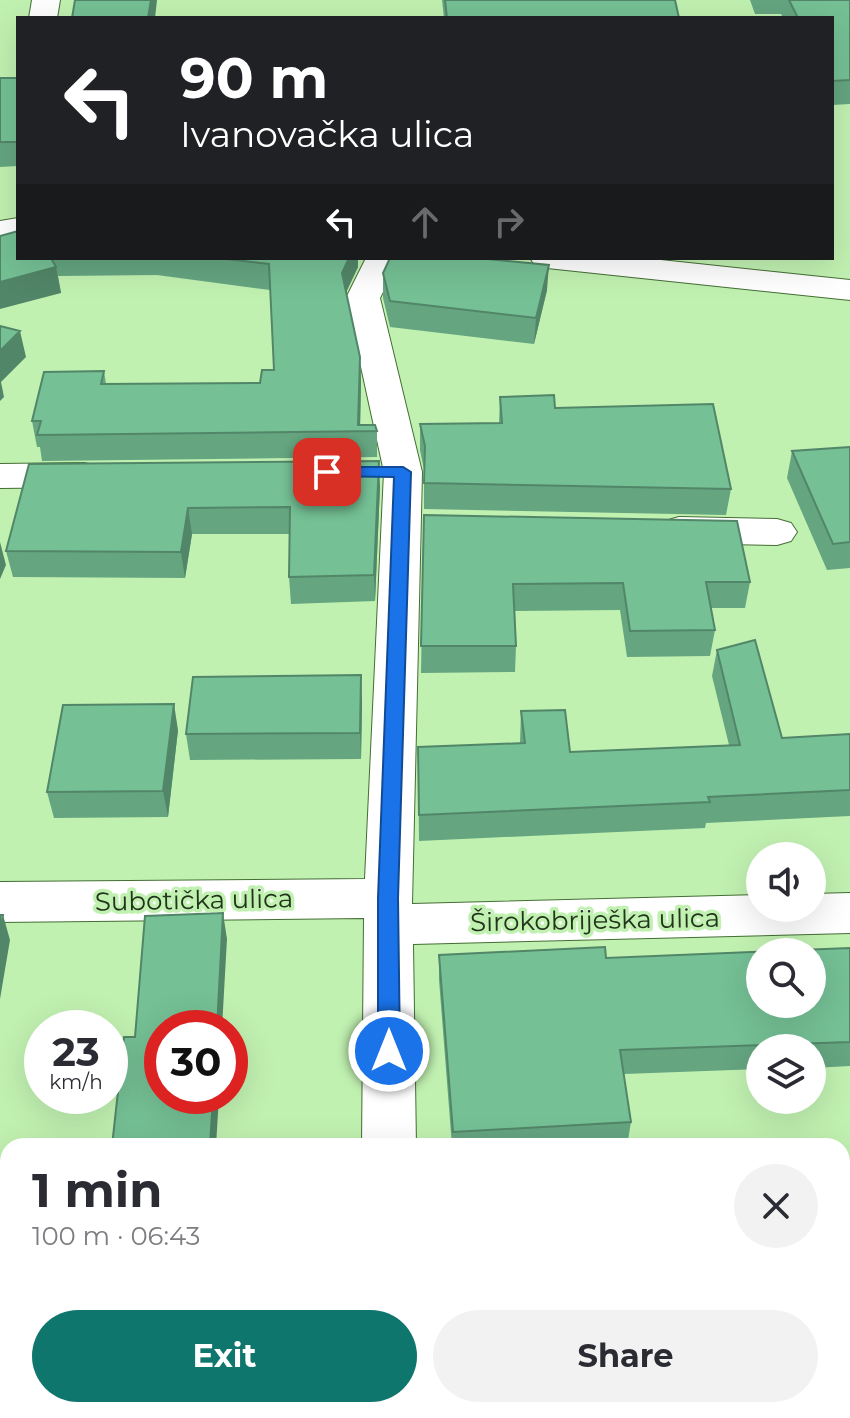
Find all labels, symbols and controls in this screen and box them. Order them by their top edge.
text: 90 m [180,44,328,112]
icon: left [48,48,152,152]
text: Ivanovačka ulica [180,112,474,156]
icon: left [319,200,363,244]
icon: ahead [403,200,447,244]
icon: right [487,200,531,244]
pin [293,438,361,506]
icon: arrive [305,450,349,494]
map controls [746,842,826,1114]
button: sound [746,842,826,922]
street label: Subotička ulica [95,882,293,918]
street label: Širokobriješka ulica [470,902,720,938]
button: search [746,938,826,1018]
position arrow [347,1009,431,1093]
speed limit sign: 30 [144,1010,248,1114]
text: 23 [52,1027,100,1076]
button: layers [746,1034,826,1114]
text: km/h [49,1070,103,1094]
text: 1 min [32,1161,162,1219]
button: close [734,1164,818,1248]
text: 100 m · 06:43 [32,1220,200,1252]
button: Exit [32,1310,417,1402]
button: Share [433,1310,818,1402]

